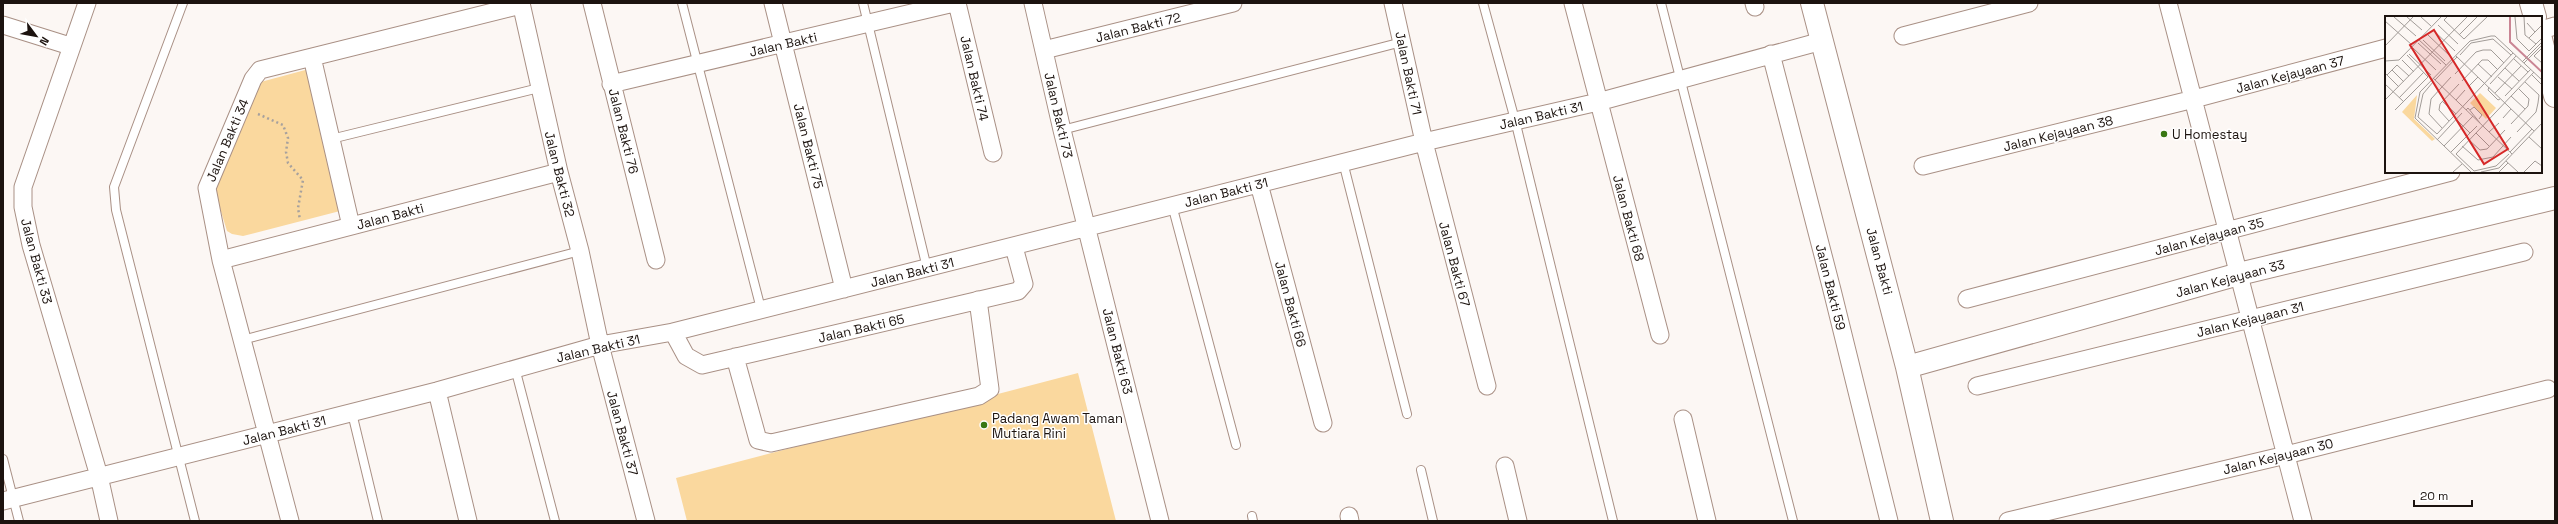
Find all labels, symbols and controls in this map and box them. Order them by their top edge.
street label: Jalan Bakti 72 [1094,9,1183,46]
north arrow [16,16,56,56]
inset map [2385,16,2542,173]
street label: Jalan Bakti [748,28,819,61]
street label: Jalan Bakti 71 [1391,30,1426,116]
text: N [37,34,52,48]
street label: Jalan Bakti 74 [956,34,993,122]
street label: Jalan Kejayaan 37 [2234,52,2346,97]
street label: Jalan Bakti 73 [1040,71,1077,160]
street label: Jalan Bakti 76 [605,87,642,176]
street label: Jalan Bakti 34 [202,96,253,184]
street label: Jalan Bakti 31 [1498,98,1585,133]
street label: Jalan Bakti 75 [790,102,827,191]
street label: Jalan Kejayaan 38 [2001,112,2115,155]
place label: U Homestay [2172,126,2247,143]
street label: Jalan Bakti 32 [541,129,578,219]
marker: U Homestay [2159,129,2169,139]
street label: Jalan Bakti 68 [1609,173,1648,263]
street label: Jalan Bakti 31 [1183,174,1270,211]
street label: Jalan Bakti [355,199,426,234]
street label: Jalan Kejayaan 35 [2153,214,2266,259]
street label: Jalan Bakti 33 [17,216,56,306]
street label: Jalan Bakti 67 [1435,220,1474,309]
street label: Jalan Bakti [1862,226,1897,297]
street label: Jalan Bakti 59 [1812,242,1849,332]
street label: Jalan Bakti 31 [869,254,956,291]
street label: Jalan Kejayaan 33 [2174,256,2287,301]
street label: Jalan Bakti 66 [1271,259,1310,349]
street label: Jalan Kejayaan 31 [2195,298,2306,341]
street label: Jalan Bakti 63 [1099,306,1136,396]
street label: Jalan Bakti 65 [816,310,906,347]
street label: Jalan Bakti 31 [555,331,642,366]
street label: Jalan Bakti 37 [603,389,642,478]
place label: Padang Awam Taman Mutiara Rini [992,410,1123,442]
street label: Jalan Bakti 31 [241,412,328,449]
marker: Padang Awam Taman Mutiara Rini [979,420,989,430]
street label: Jalan Kejayaan 30 [2221,435,2335,478]
scale bar [2414,482,2472,508]
text: 20 m [2420,488,2448,504]

